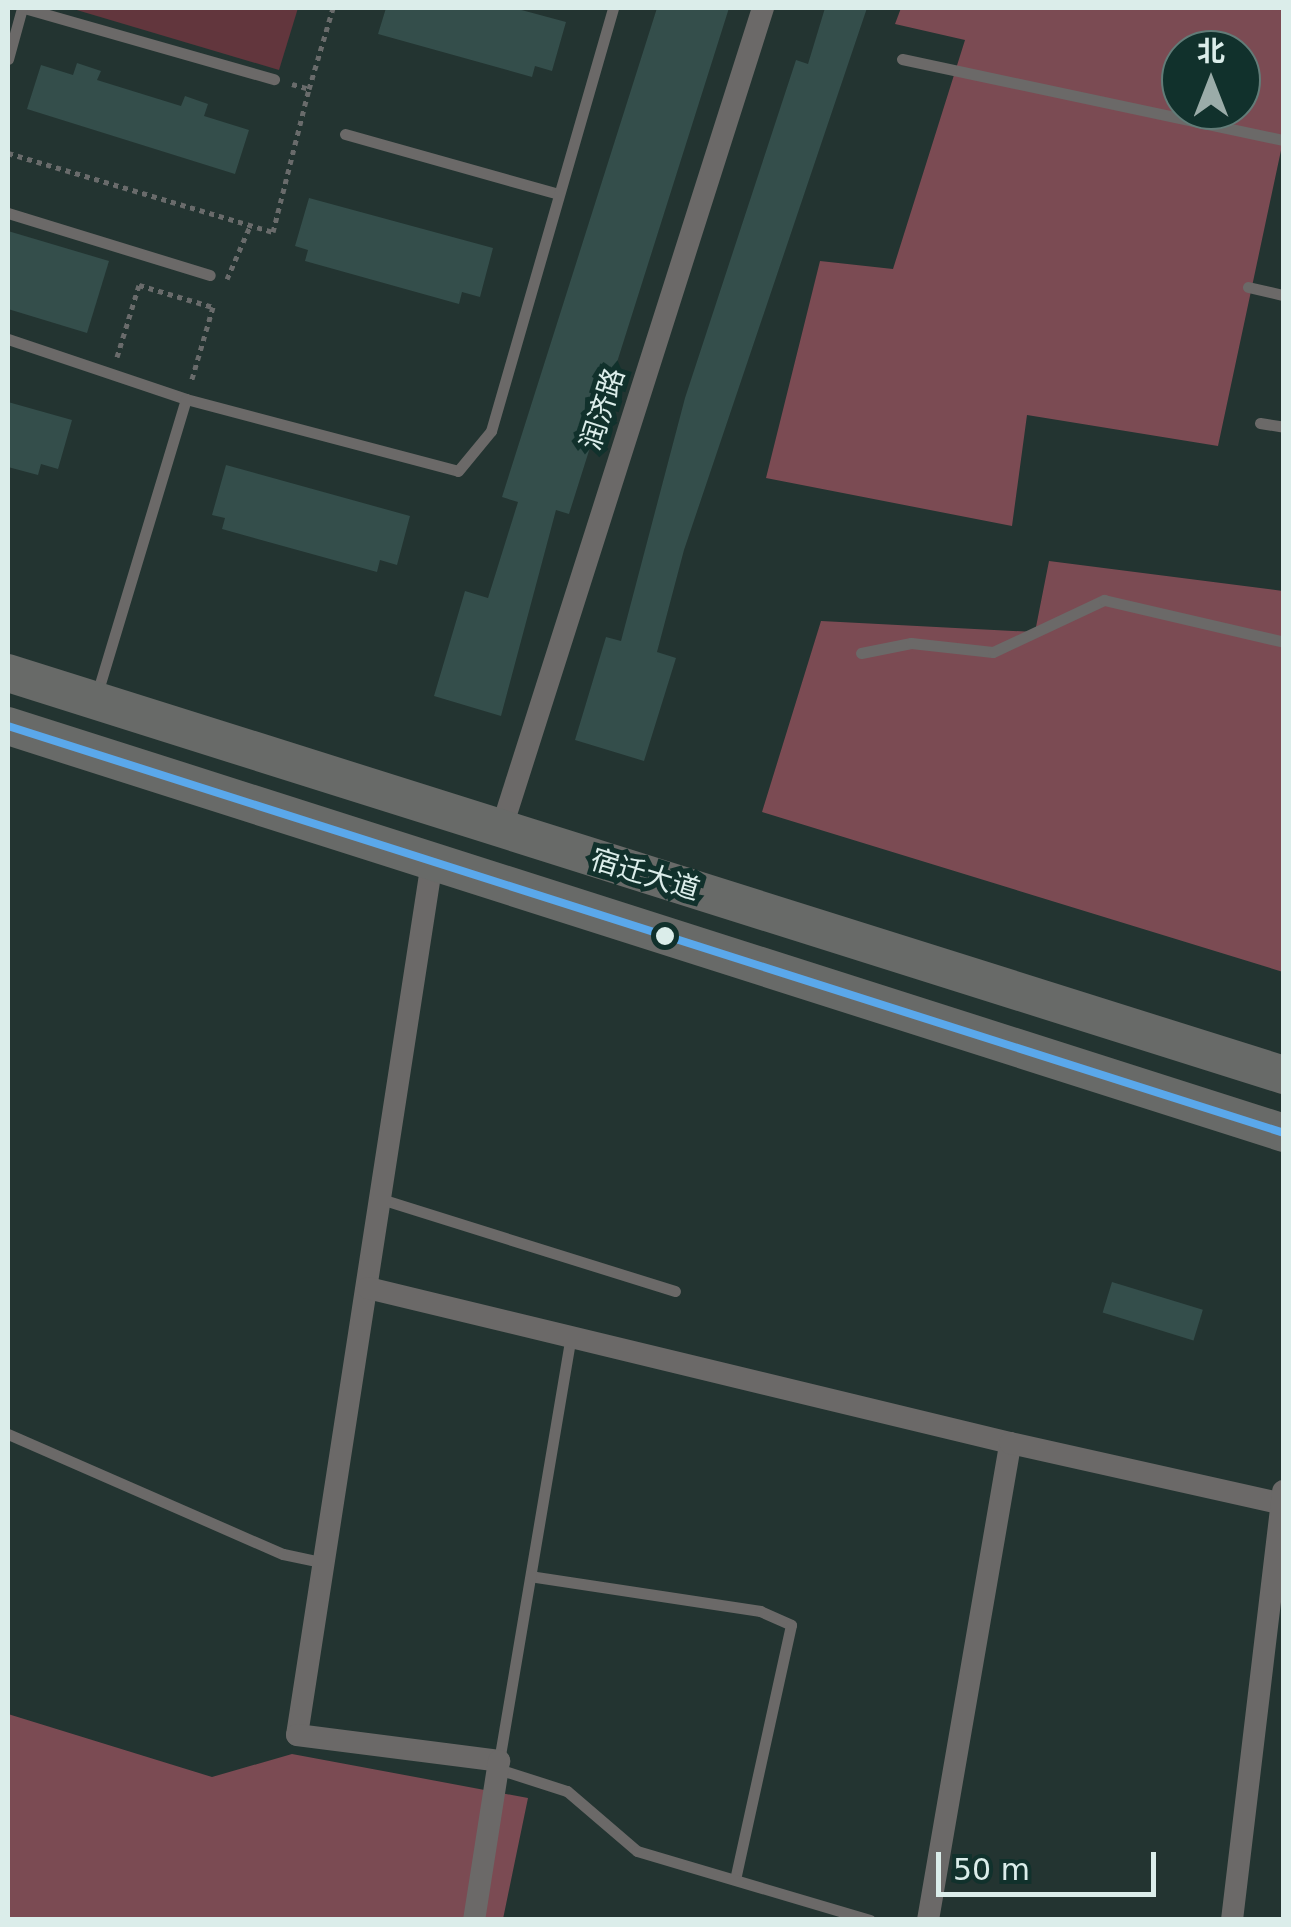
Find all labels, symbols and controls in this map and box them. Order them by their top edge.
north arrow [1161,30,1261,130]
text: 北 [1197,35,1225,68]
street label: 润济路 [574,364,632,454]
street label: 宿迁大道 [587,843,703,907]
unlabelled marker [655,926,675,946]
scale bar [941,1832,1161,1894]
text: 50 m [953,1852,1030,1887]

